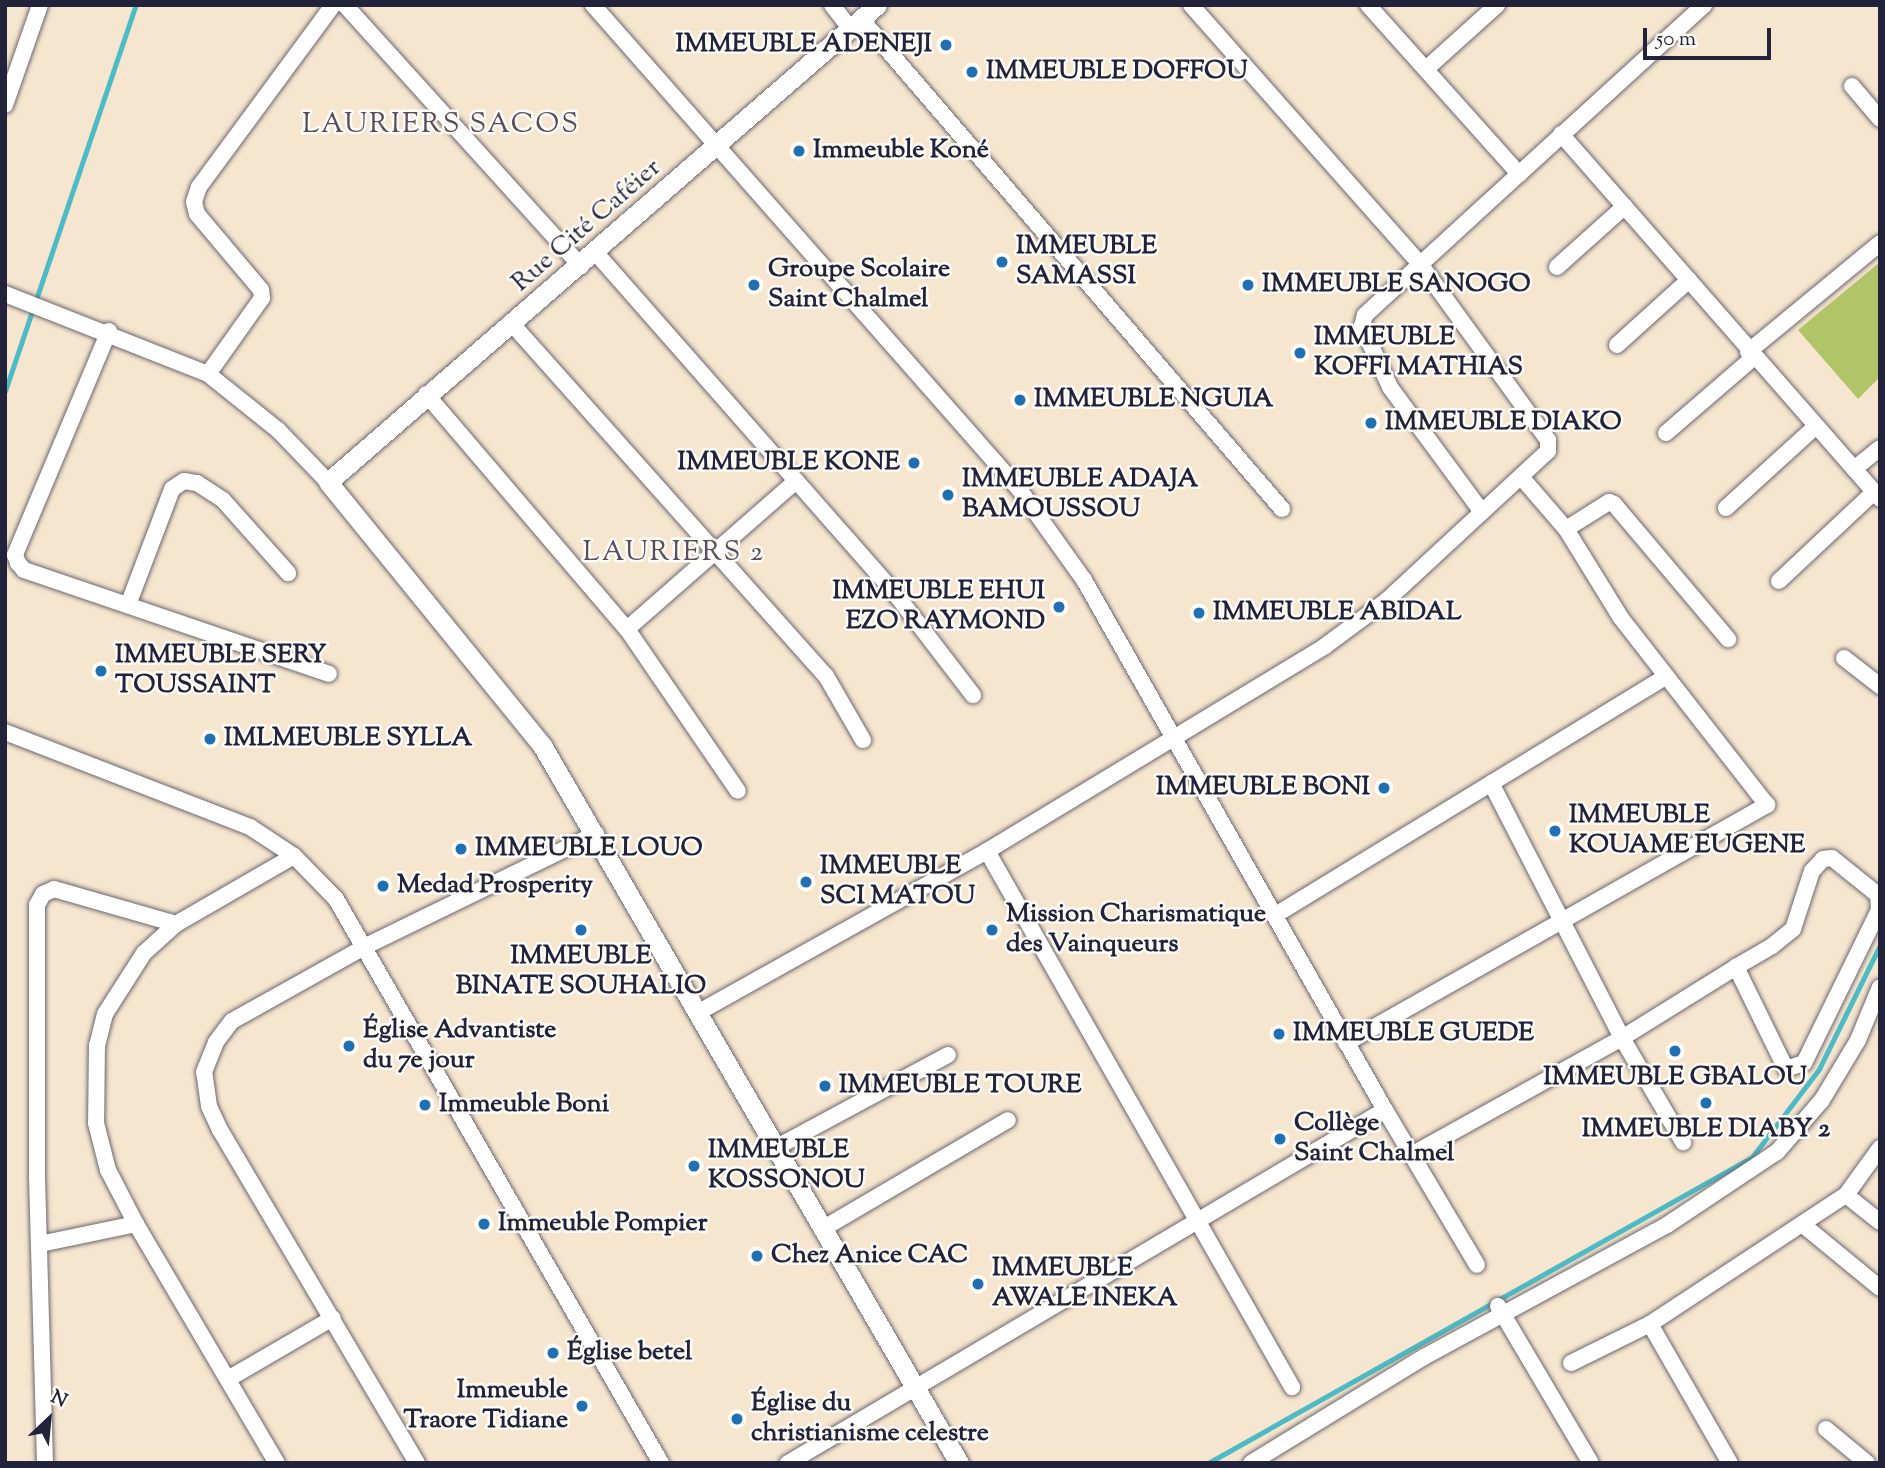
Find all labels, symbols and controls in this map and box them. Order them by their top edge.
scale bar [1647,14,1775,58]
text: 50 m [1656,25,1696,55]
place label: IMMEUBLE ADENEJI [676,29,932,61]
marker: IMMEUBLE ADENEJI [938,37,954,53]
place label: IMMEUBLE DOFFOU [986,56,1247,88]
marker: IMMEUBLE DOFFOU [964,64,980,80]
district label: LAURIERS SACOS [304,108,578,142]
place label: Immeuble Koné [813,135,989,167]
marker: Immeuble Koné [791,143,807,159]
street label: Rue Cité Caféier [506,153,668,299]
place label: IMMEUBLE SAMASSI [1016,231,1157,292]
place label: Groupe Scolaire Saint Chalmel [768,254,950,316]
marker: IMMEUBLE SAMASSI [994,254,1010,270]
place label: IMMEUBLE SANOGO [1262,269,1531,301]
marker: Groupe Scolaire Saint Chalmel [746,277,762,293]
marker: IMMEUBLE SANOGO [1240,277,1256,293]
place label: IMMEUBLE KOFFI MATHIAS [1314,322,1523,384]
marker: IMMEUBLE KOFFI MATHIAS [1292,345,1308,361]
place label: IMMEUBLE NGUIA [1034,384,1273,416]
marker: IMMEUBLE NGUIA [1012,392,1028,408]
place label: IMMEUBLE DIAKO [1385,407,1622,439]
marker: IMMEUBLE DIAKO [1363,415,1379,431]
place label: IMMEUBLE KONE [678,447,900,479]
marker: IMMEUBLE KONE [906,455,922,471]
place label: IMMEUBLE ADAJA BAMOUSSOU [962,464,1198,526]
marker: IMMEUBLE ADAJA BAMOUSSOU [940,487,956,503]
district label: LAURIERS 2 [584,536,764,570]
place label: IMMEUBLE EHUI EZO RAYMOND [833,576,1045,638]
place label: IMMEUBLE ABIDAL [1213,597,1462,629]
marker: IMMEUBLE EHUI EZO RAYMOND [1051,599,1067,615]
marker: IMMEUBLE ABIDAL [1191,605,1207,621]
place label: IMMEUBLE SERY TOUSSAINT [115,640,326,702]
marker: IMMEUBLE SERY TOUSSAINT [93,663,109,679]
place label: IMLMEUBLE SYLLA [224,723,472,755]
marker: IMLMEUBLE SYLLA [202,731,218,747]
place label: IMMEUBLE BONI [1156,772,1370,804]
marker: IMMEUBLE BONI [1376,780,1392,796]
place label: IMMEUBLE KOUAME EUGENE [1569,800,1805,862]
marker: IMMEUBLE KOUAME EUGENE [1547,823,1563,839]
place label: IMMEUBLE LOUO [475,833,703,865]
marker: IMMEUBLE LOUO [453,841,469,857]
place label: IMMEUBLE SCI MATOU [820,851,975,912]
place label: Medad Prosperity [397,870,593,902]
marker: IMMEUBLE SCI MATOU [798,874,814,890]
marker: Medad Prosperity [375,878,391,894]
place label: Mission Charismatique des Vainqueurs [1006,899,1266,960]
marker: IMMEUBLE BINATE SOUHALIO [573,922,589,938]
marker: Mission Charismatique des Vainqueurs [984,922,1000,938]
place label: IMMEUBLE BINATE SOUHALIO [456,941,706,1002]
place label: Église Advantiste du 7e jour [363,1015,556,1076]
place label: IMMEUBLE GUEDE [1293,1018,1534,1050]
marker: IMMEUBLE GUEDE [1271,1026,1287,1042]
marker: Église Advantiste du 7e jour [341,1038,357,1054]
marker: IMMEUBLE GBALOU [1667,1043,1683,1059]
place label: IMMEUBLE GBALOU [1543,1062,1807,1094]
place label: IMMEUBLE TOURE [839,1070,1082,1102]
marker: IMMEUBLE TOURE [817,1078,833,1094]
place label: Immeuble Boni [439,1089,609,1121]
marker: IMMEUBLE DIABY 2 [1698,1095,1714,1111]
marker: Immeuble Boni [417,1097,433,1113]
place label: Collège Saint Chalmel [1294,1108,1454,1170]
place label: IMMEUBLE DIABY 2 [1582,1114,1830,1146]
marker: Collège Saint Chalmel [1272,1131,1288,1147]
place label: IMMEUBLE KOSSONOU [708,1135,865,1196]
marker: IMMEUBLE KOSSONOU [686,1158,702,1174]
place label: Immeuble Pompier [498,1208,707,1240]
marker: Immeuble Pompier [476,1216,492,1232]
place label: Chez Anice CAC [771,1240,968,1272]
marker: Chez Anice CAC [749,1248,765,1264]
place label: IMMEUBLE AWALE INEKA [992,1253,1178,1314]
marker: IMMEUBLE AWALE INEKA [970,1276,986,1292]
place label: Église betel [567,1337,692,1369]
marker: Église betel [545,1345,561,1361]
place label: Immeuble Traore Tidiane [403,1375,568,1436]
north arrow [14,1384,84,1454]
text: N [46,1384,71,1415]
place label: Église du christianisme celestre [751,1388,989,1450]
marker: Immeuble Traore Tidiane [574,1398,590,1414]
marker: Église du christianisme celestre [729,1411,745,1427]

